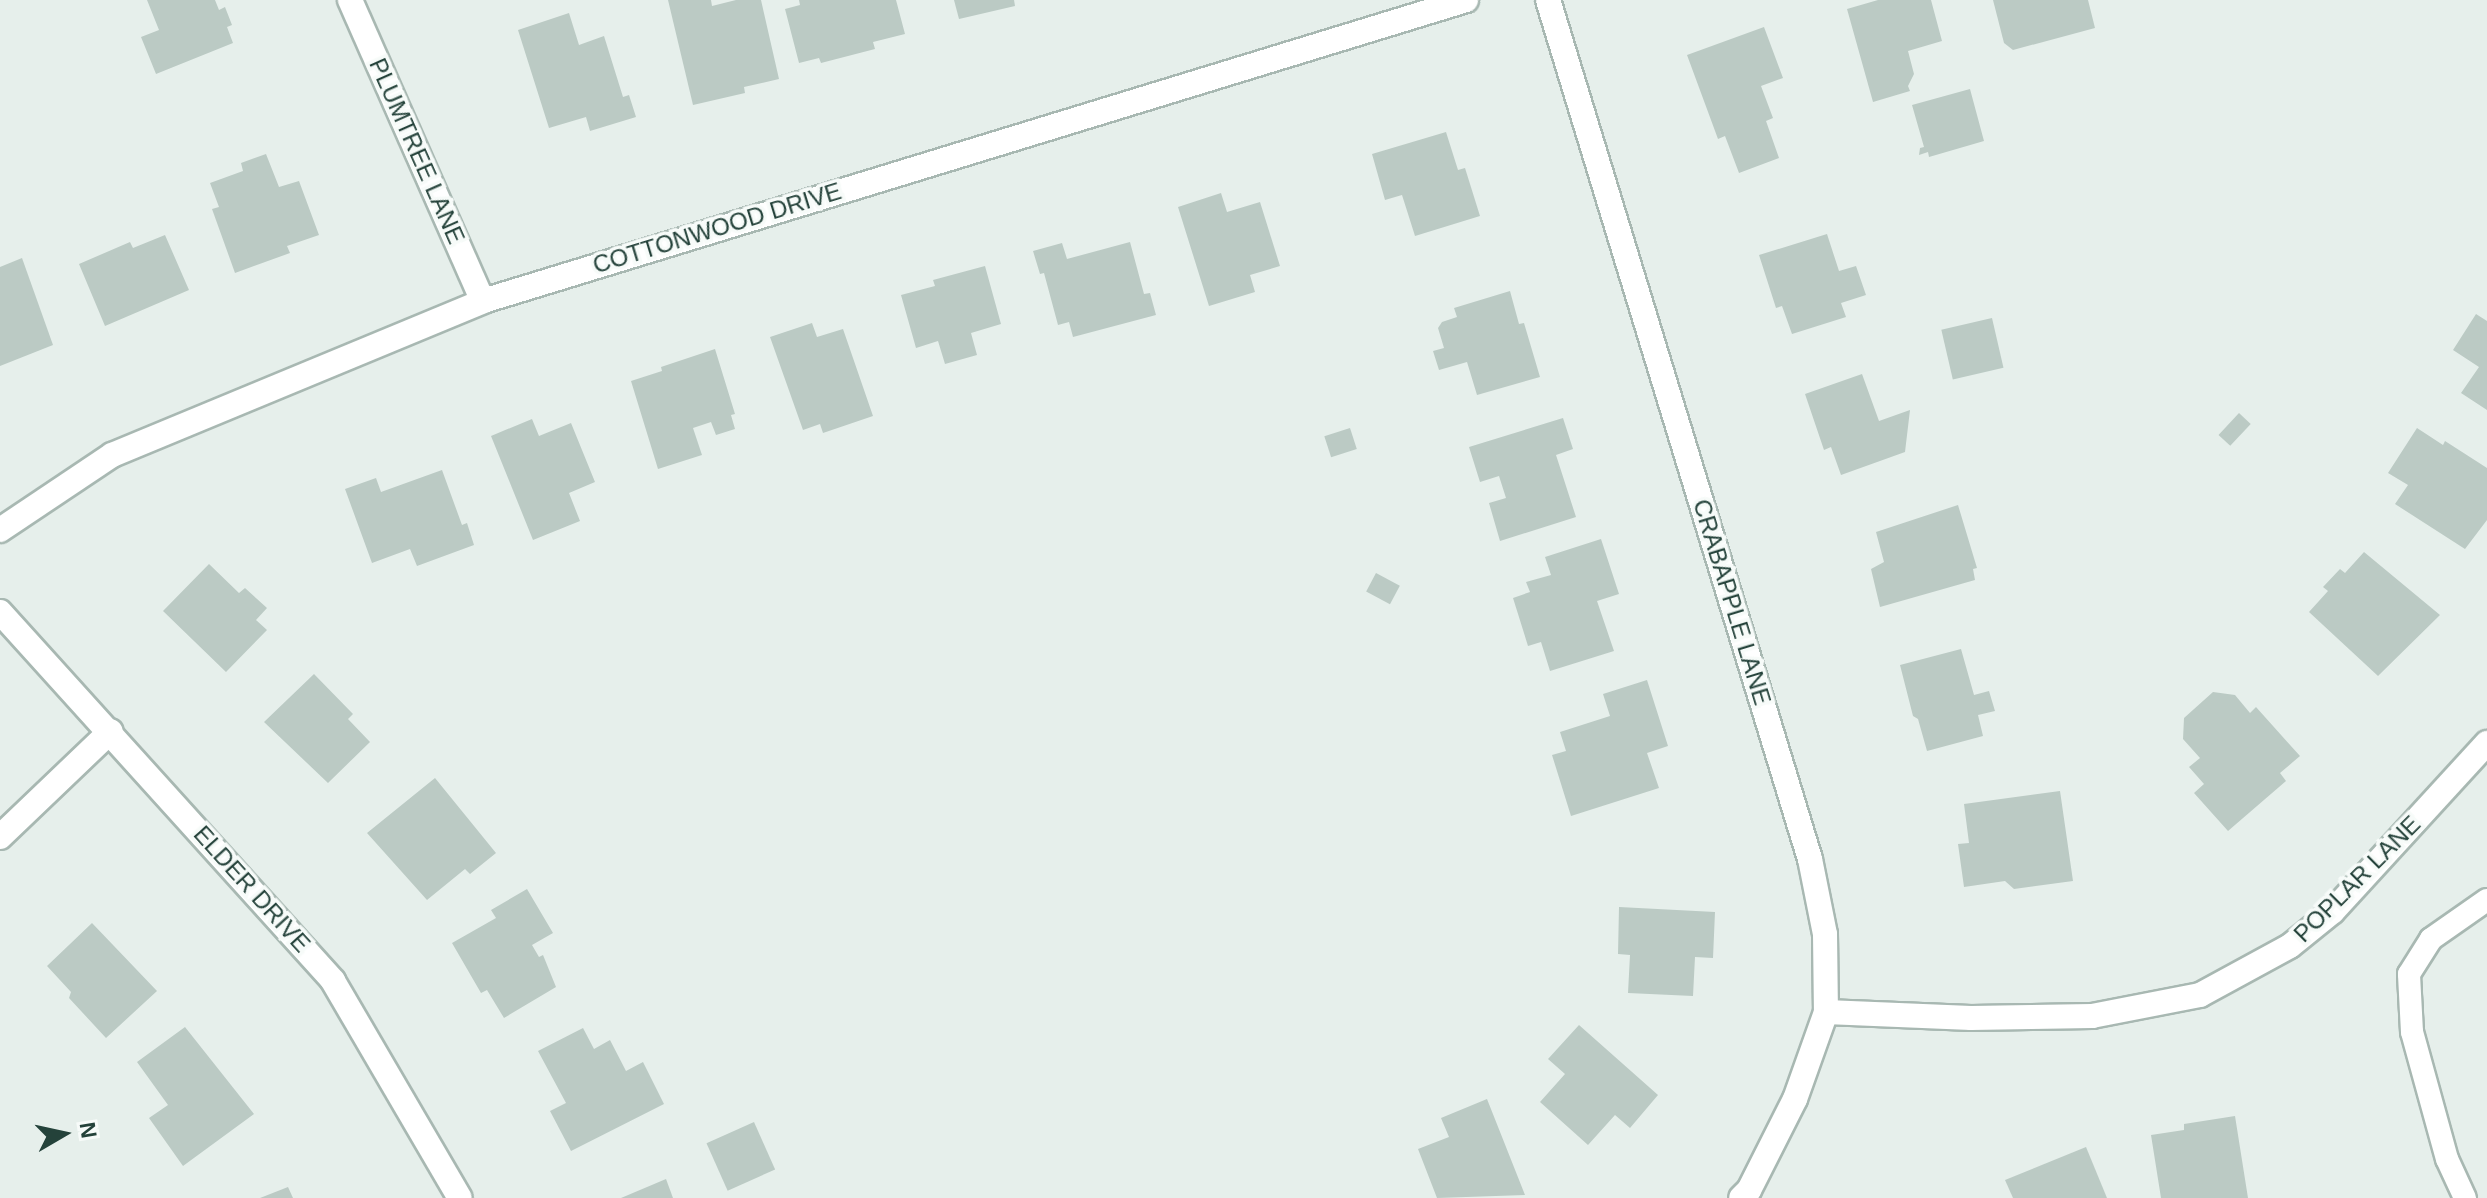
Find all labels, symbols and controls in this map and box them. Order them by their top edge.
street label: PLUMTREE LANE [363,54,471,248]
street label: COTTONWOOD DRIVE [589,176,845,280]
street label: CRABAPPLE LANE [1687,496,1777,708]
street label: POPLAR LANE [2288,810,2426,948]
street label: ELDER DRIVE [188,820,316,958]
north arrow [24,1094,104,1174]
text: N [75,1120,102,1140]

